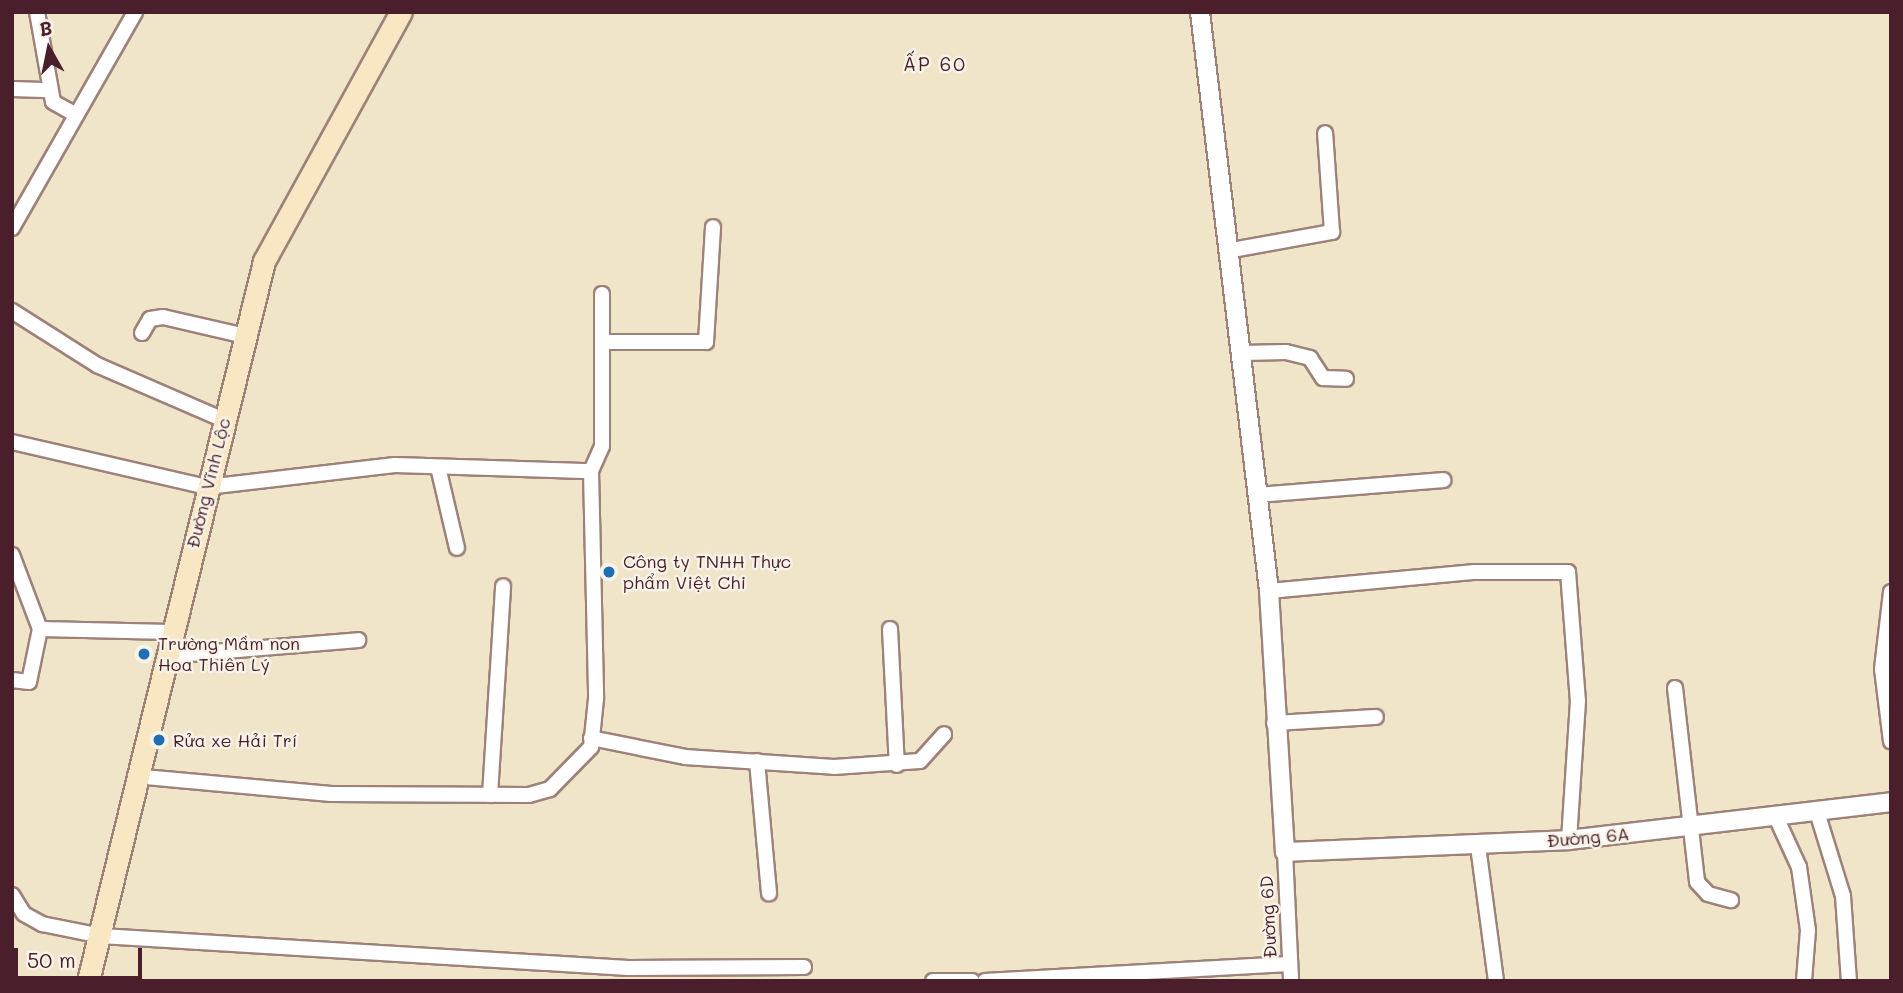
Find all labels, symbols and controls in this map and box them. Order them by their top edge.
north arrow [14,14,84,84]
text: B [37,14,54,41]
district label: ẤP 60 [904,53,966,75]
street label: Đường Vĩnh Lộc [181,416,235,550]
place label: Công ty TNHH Thực phẩm Việt Chi [623,551,791,594]
marker: Công ty TNHH Thực phẩm Việt Chi [601,564,617,580]
place label: Trường Mầm non Hoa Thiên Lý [158,633,300,676]
marker: Trường Mầm non Hoa Thiên Lý [136,646,152,662]
place label: Rửa xe Hải Trí [173,729,297,751]
marker: Rửa xe Hải Trí [151,732,167,748]
street label: Đường 6A [1546,823,1630,851]
street label: Đường 6D [1255,875,1281,959]
scale bar [18,934,145,978]
text: 50 m [27,946,76,973]

